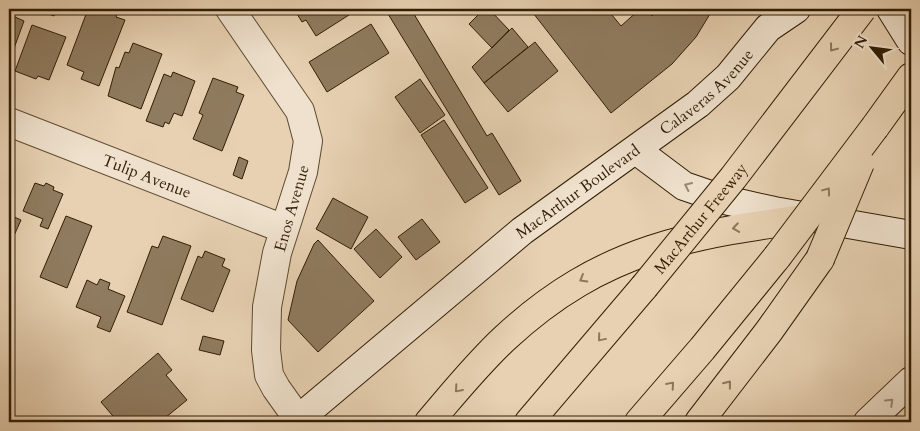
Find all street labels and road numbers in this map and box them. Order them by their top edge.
street label: Calaveras Avenue [655,44,759,140]
street label: MacArthur Boulevard [511,139,645,244]
street label: Tulip Avenue [99,149,194,204]
street label: MacArthur Freeway [649,158,753,279]
street label: Enos Avenue [269,162,315,254]

